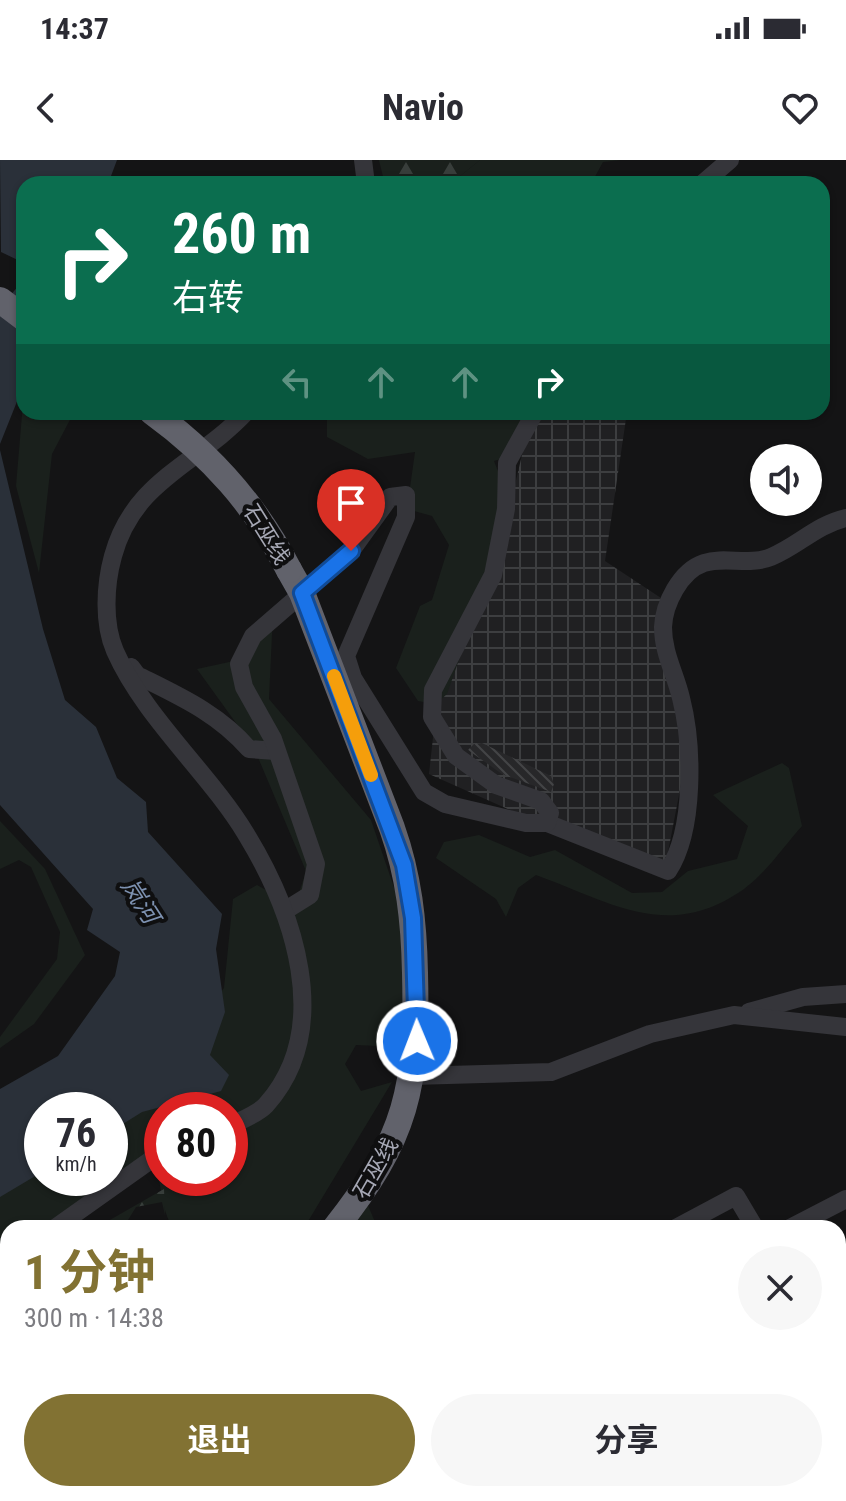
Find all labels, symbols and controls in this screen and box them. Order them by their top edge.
text: 14:37 [40,11,109,46]
icon: back [24,86,68,130]
icon: heart [778,86,822,130]
text: Navio [382,87,464,129]
text: 260 m [172,201,311,267]
icon: right [40,208,144,312]
text: 右转 [172,277,244,319]
icon: left [275,360,319,404]
icon: ahead [359,360,403,404]
icon: ahead [443,360,487,404]
icon: right [527,360,571,404]
map controls [750,444,822,516]
button: sound [750,444,822,516]
pin [317,469,385,551]
icon: arrive [329,481,373,525]
street label: 石巫线 [238,500,295,569]
water label: 岚河 [115,873,167,932]
position arrow [375,999,459,1083]
speed limit sign: 80 [144,1092,248,1196]
text: 76 [56,1110,96,1157]
street label: 石巫线 [348,1133,403,1203]
text: km/h [55,1152,97,1176]
text: 1 分钟 [24,1244,155,1301]
button: close [738,1246,822,1330]
text: 300 m · 14:38 [24,1303,164,1333]
button: 退出 [24,1394,415,1486]
button: 分享 [431,1394,822,1486]

